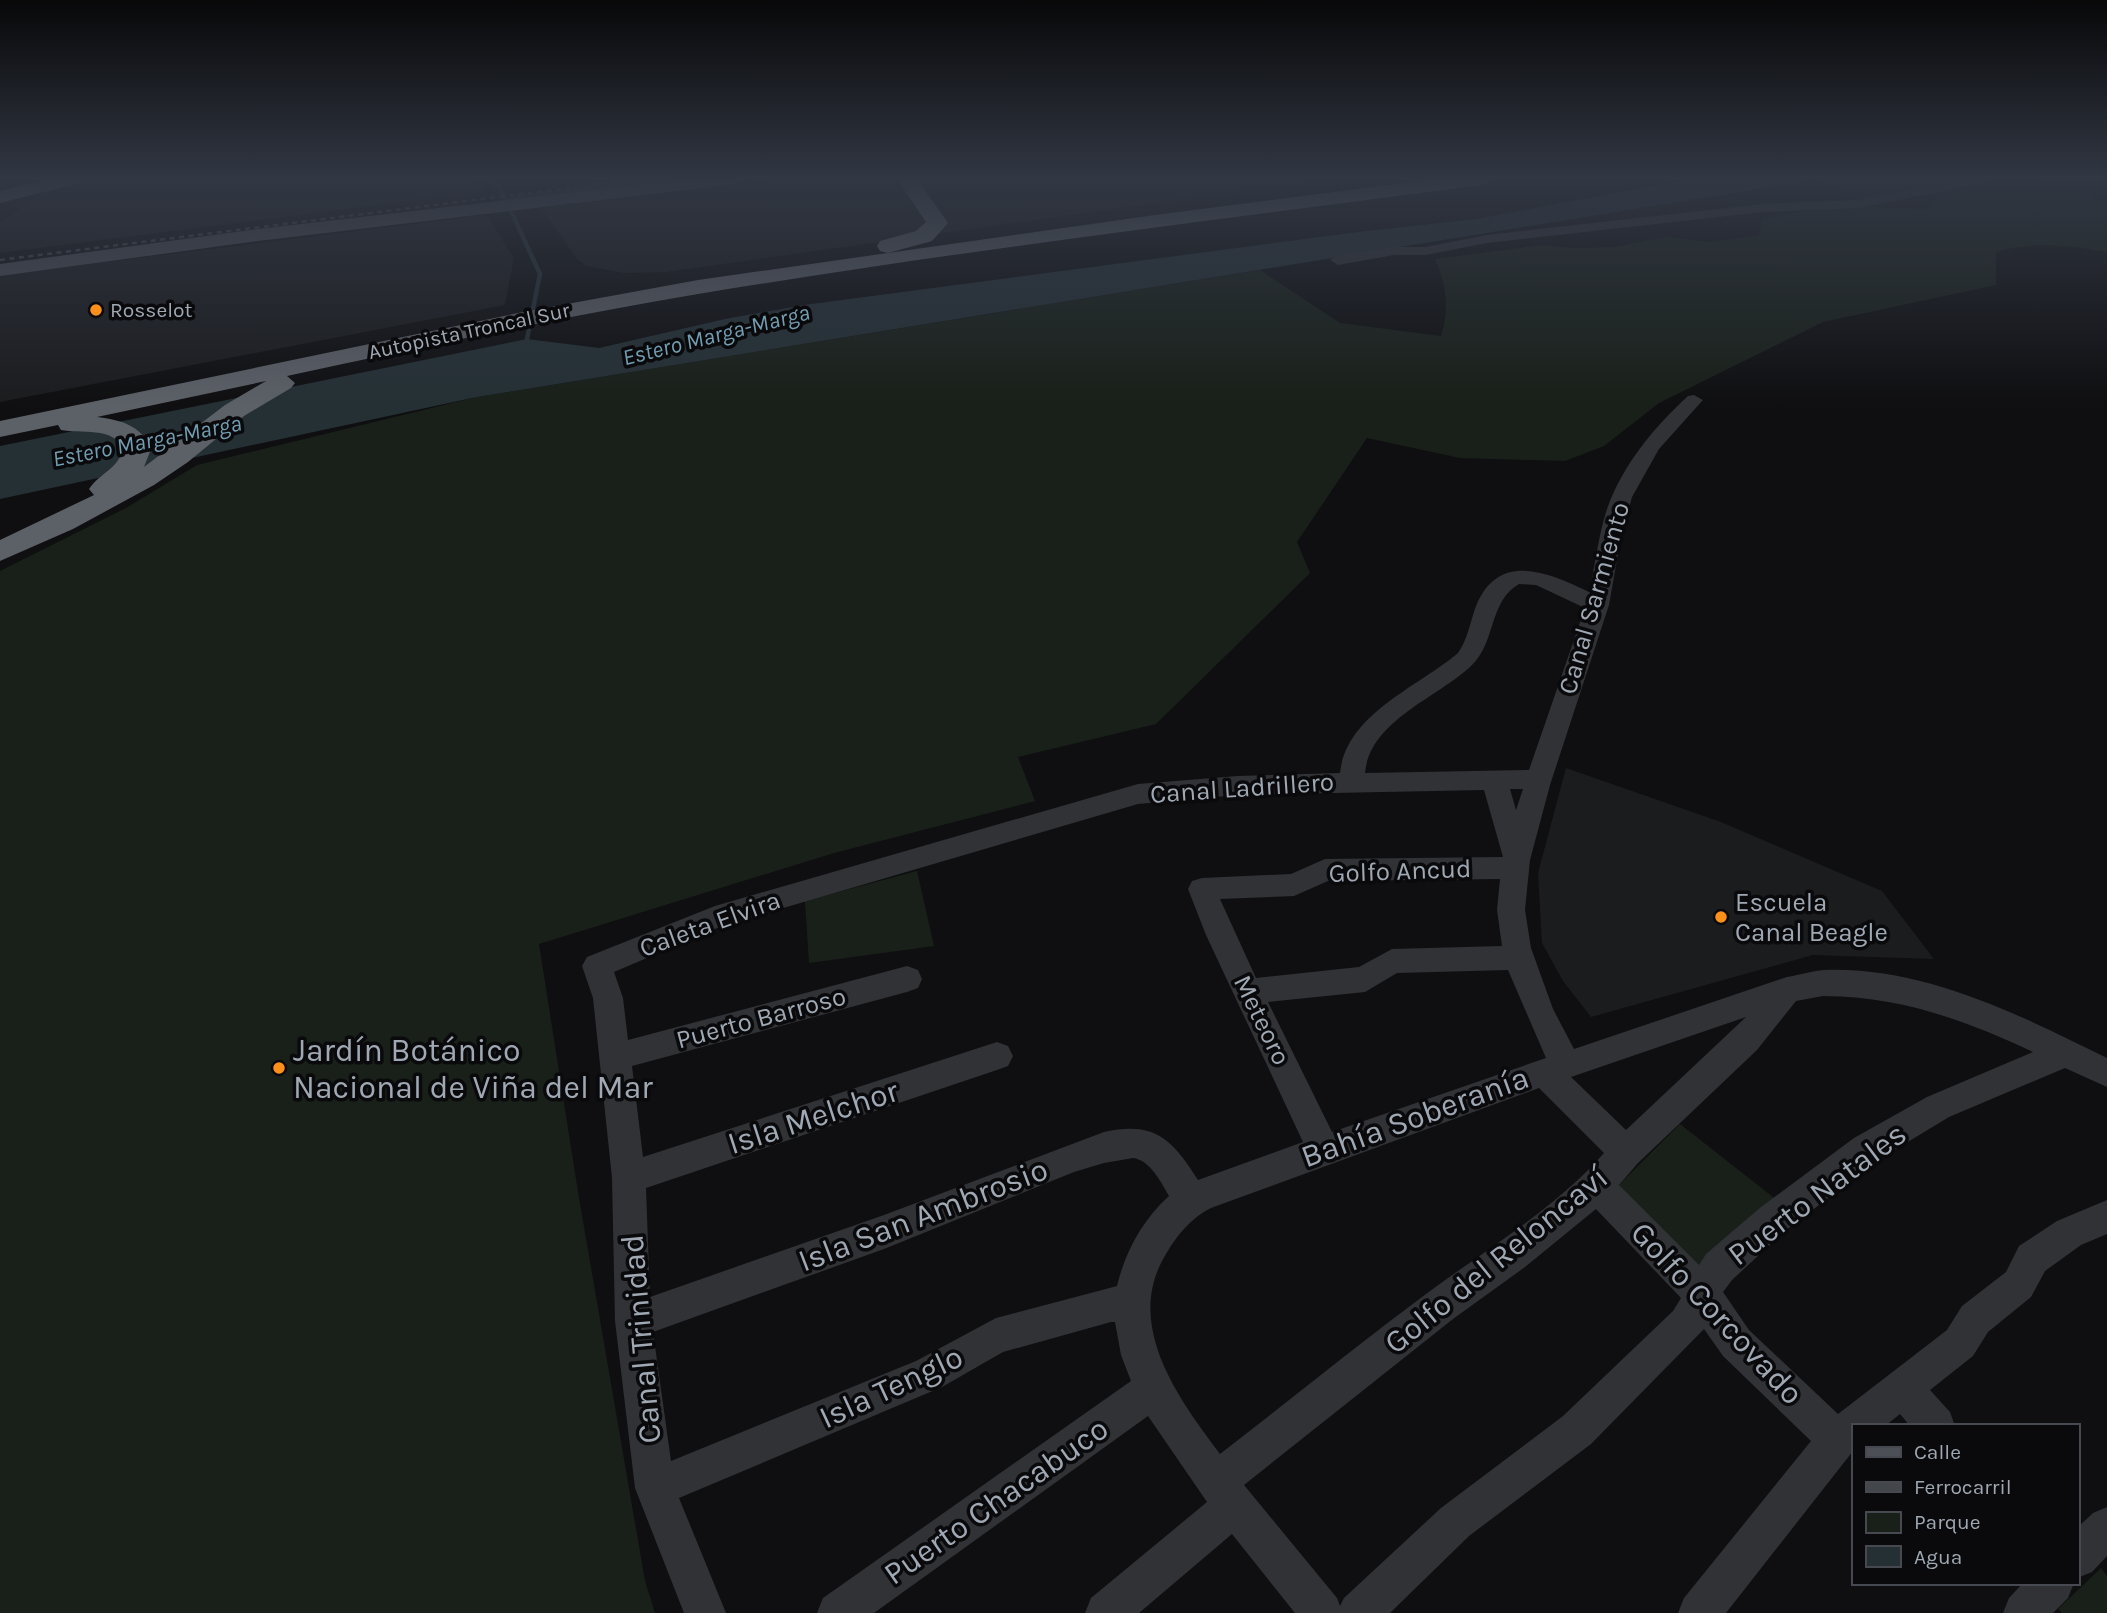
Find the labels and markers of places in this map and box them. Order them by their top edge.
place label: Rosselot [110,298,193,322]
marker: Rosselot [88,302,104,318]
place label: Escuela Canal Beagle [1735,887,1888,948]
marker: Escuela Canal Beagle [1713,909,1729,925]
place label: Jardín Botánico Nacional de Viña del Mar [293,1032,653,1106]
marker: Jardín Botánico Nacional de Viña del Mar [271,1060,287,1076]

